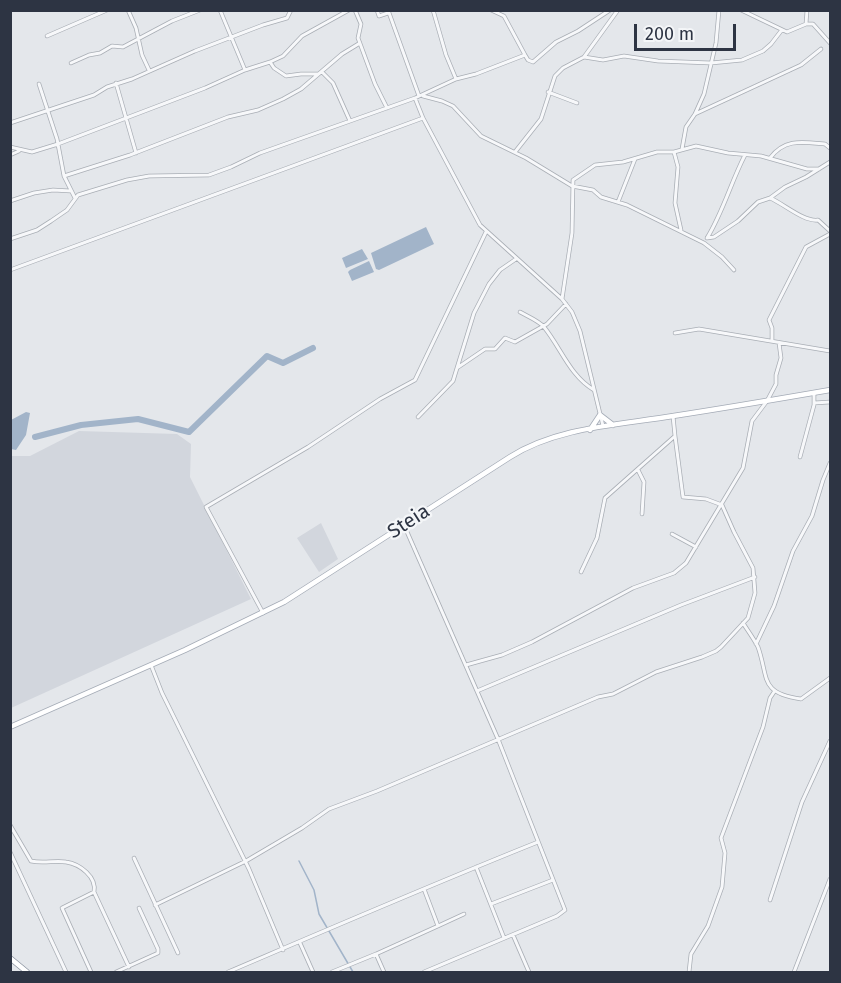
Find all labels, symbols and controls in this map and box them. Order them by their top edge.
scale bar [637,12,739,50]
text: 200 m [645,23,694,45]
street label: Steia [383,500,435,544]

